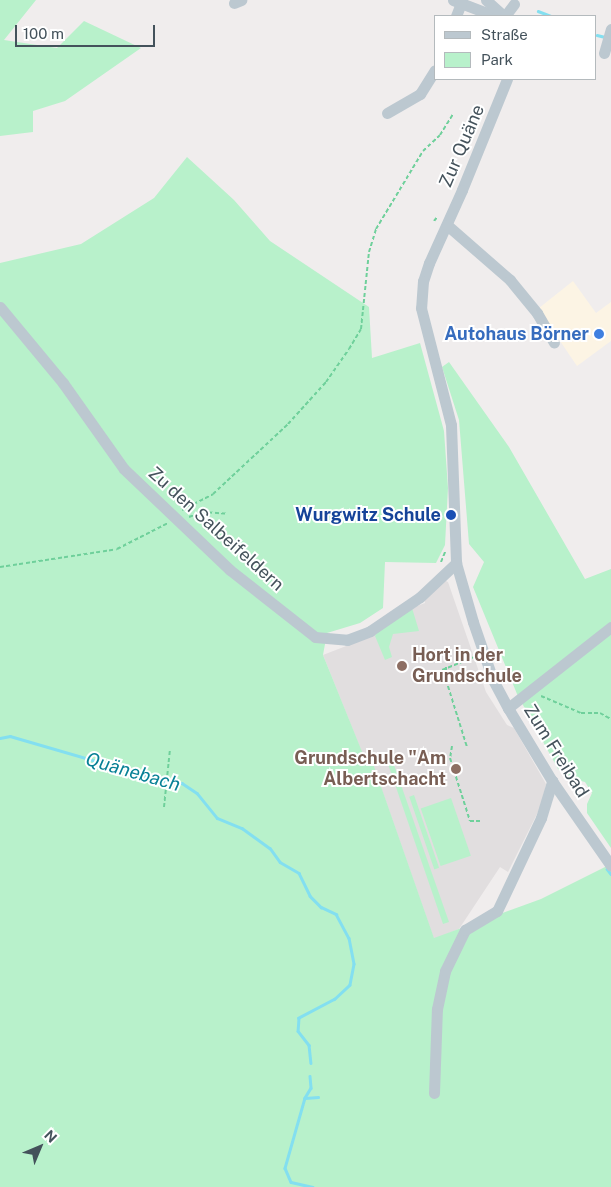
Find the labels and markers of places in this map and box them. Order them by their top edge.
place label: Autohaus Börner [444,323,589,345]
marker: Autohaus Börner [593,328,605,340]
place label: Wurgwitz Schule [295,504,441,526]
marker: Wurgwitz Schule [445,509,457,521]
place label: Hort in der Grundschule [412,645,522,688]
marker: Hort in der Grundschule [396,660,408,672]
place label: Grundschule "Am Albertschacht [294,748,446,791]
marker: Grundschule "Am Albertschacht [450,763,462,775]

